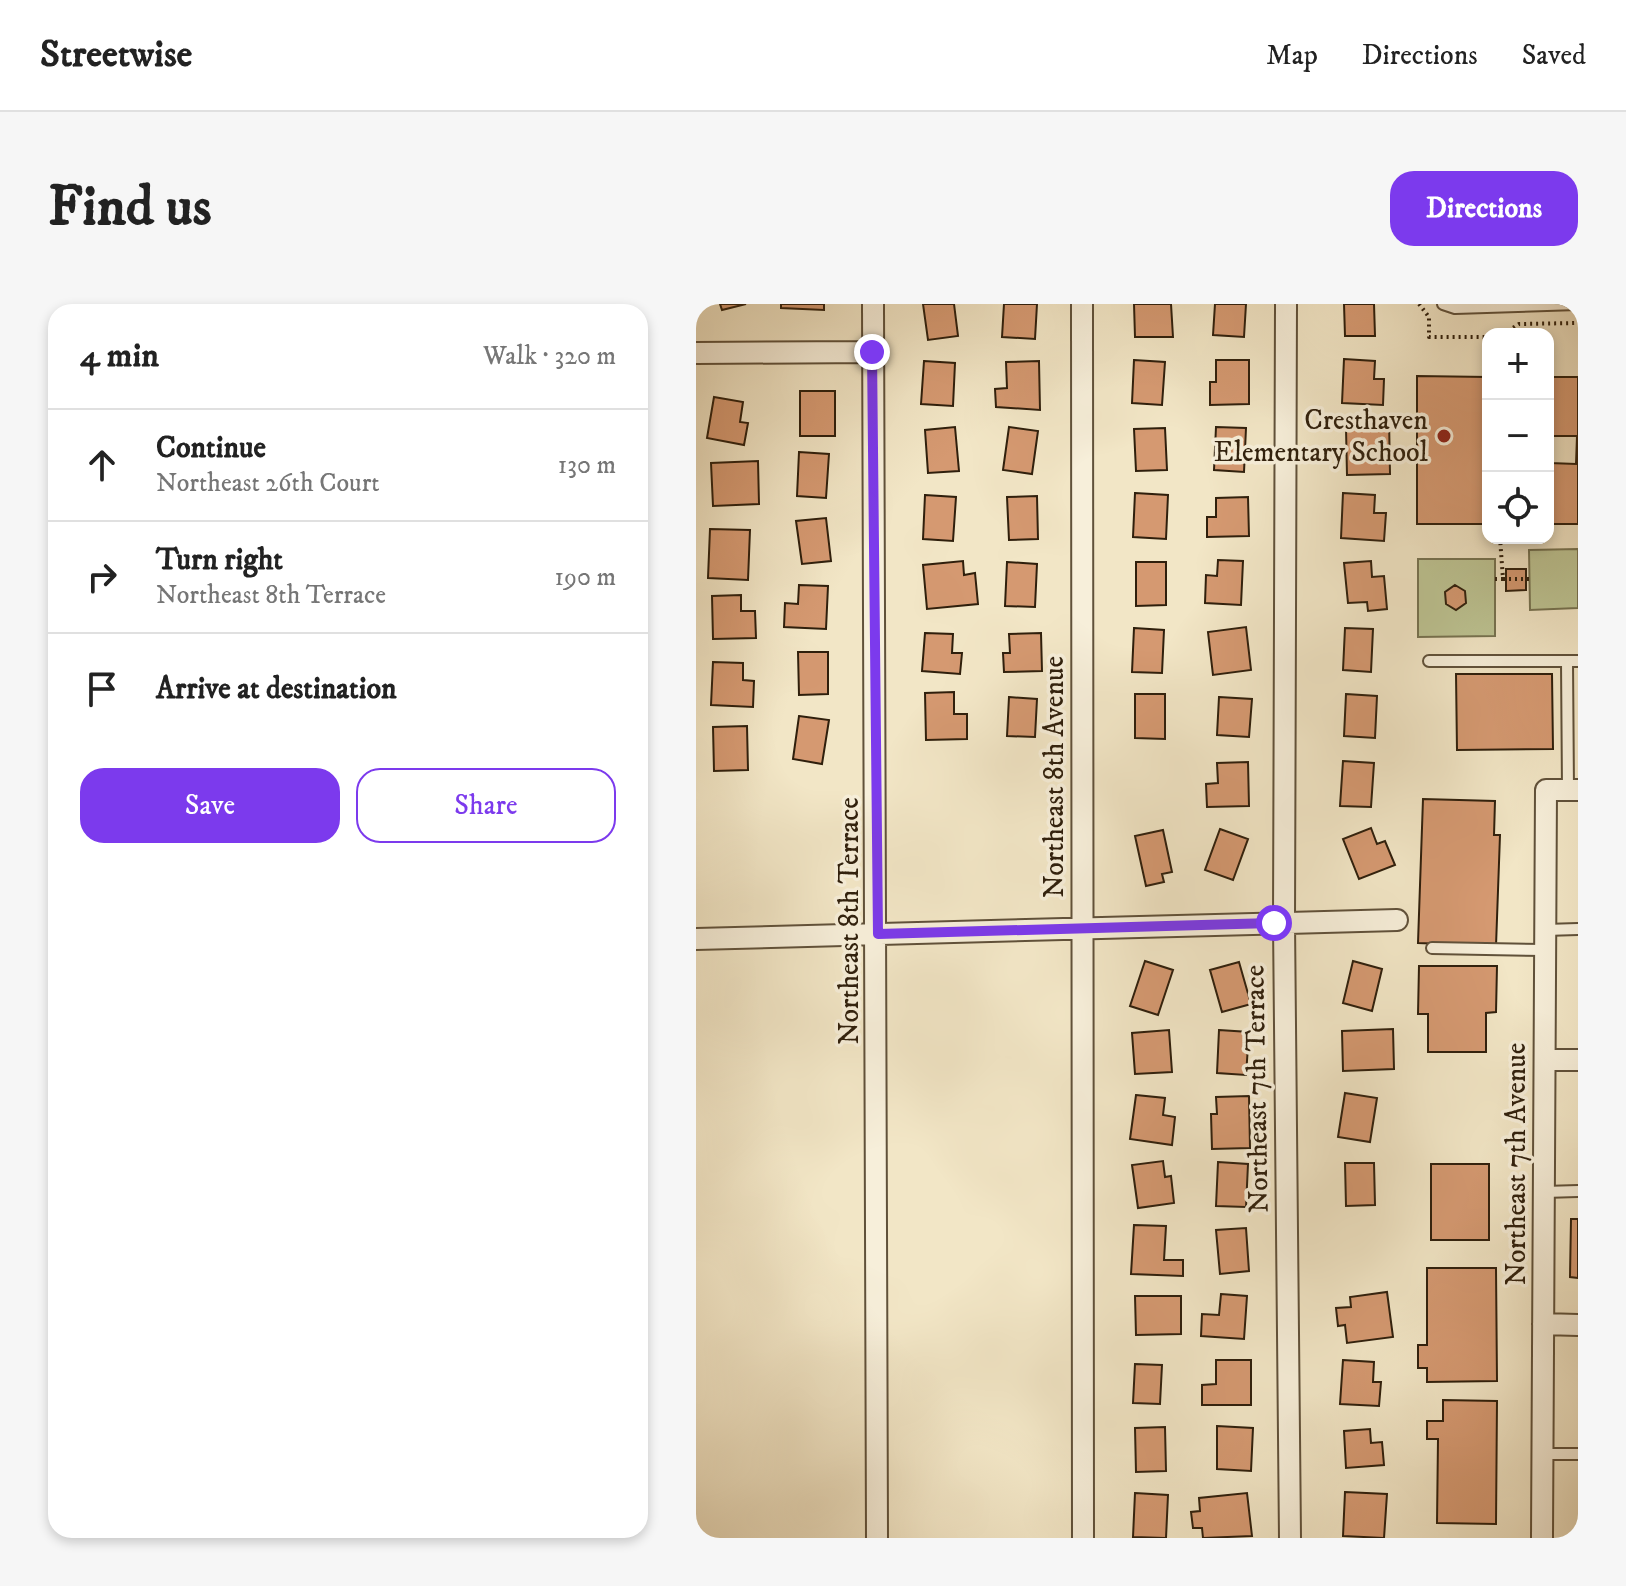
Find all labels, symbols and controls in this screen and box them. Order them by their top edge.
text: Streetwise [40,31,192,79]
text: Map [1266,38,1318,73]
text: Directions [1362,38,1478,73]
text: Saved [1522,38,1586,73]
button: Directions [1390,171,1578,246]
text: Find us [48,173,212,243]
map controls [1482,328,1554,544]
button: + [1482,328,1554,400]
route end [854,334,890,370]
text: 4 min [80,335,159,377]
text: Walk · 320 m [483,340,616,373]
button: − [1482,400,1554,472]
place label: Cresthaven Elementary School [1214,403,1429,470]
marker: Cresthaven Elementary School [1435,427,1453,445]
text: Continue [156,430,266,467]
icon: ahead [80,443,124,487]
text: 130 m [558,449,616,482]
text: Northeast 26th Court [156,467,380,500]
button: locate [1482,472,1554,544]
text: Turn right [156,542,283,579]
icon: right [80,555,124,599]
text: 190 m [554,561,616,594]
text: Northeast 8th Terrace [156,579,386,612]
street label: Northeast 8th Avenue [1037,656,1072,898]
icon: arrive [80,667,124,711]
text: Arrive at destination [156,671,397,708]
button: Save [80,768,340,843]
button: Share [356,768,616,843]
street label: Northeast 8th Terrace [832,797,867,1045]
route start [1256,905,1292,941]
street label: Northeast 7th Terrace [1237,964,1277,1214]
street label: Northeast 7th Avenue [1499,1043,1534,1285]

